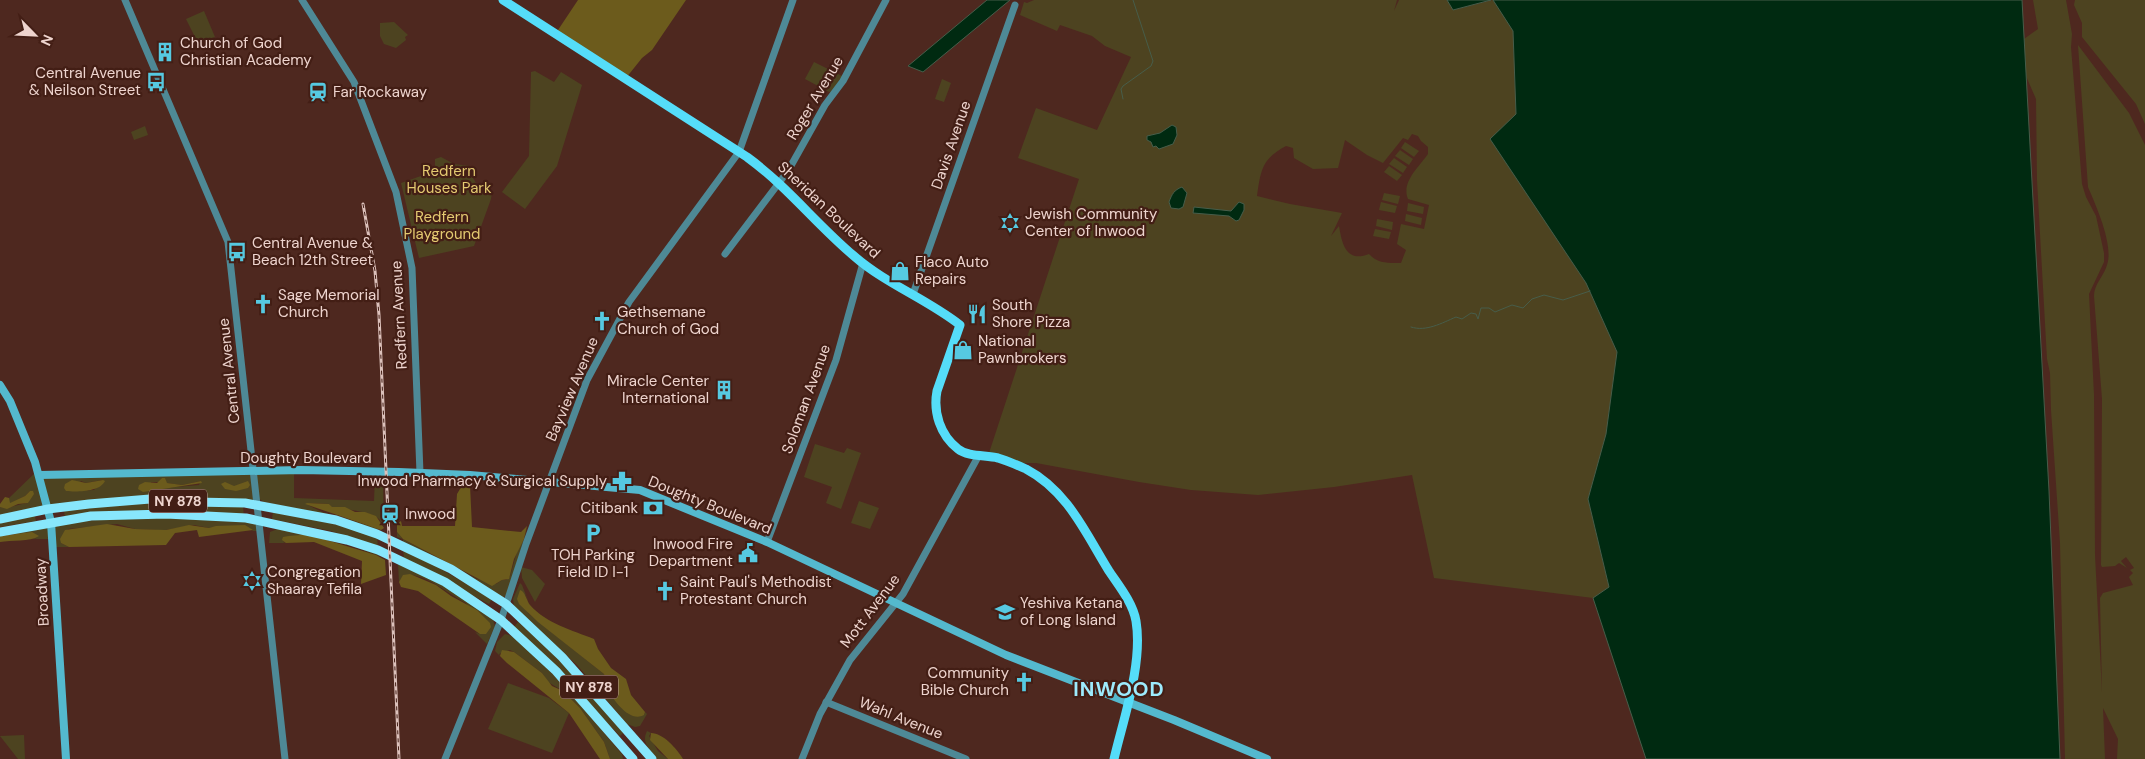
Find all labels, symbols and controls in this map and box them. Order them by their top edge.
north arrow [10,10,60,60]
text: N [37,32,57,49]
place label: Church of God Christian Academy [180,33,312,70]
building icon: Church of God Christian Academy [154,41,176,63]
street label: Roger Avenue [782,52,848,144]
place label: Central Avenue & Neilson Street [29,63,141,100]
bus stop icon: Central Avenue & Neilson Street [145,71,167,93]
station icon: Far Rockaway [307,81,329,103]
place label: Far Rockaway [333,82,428,102]
street label: Davis Avenue [927,98,975,192]
street label: Sheridan Boulevard [773,157,885,263]
park label: Redfern Houses Park [407,161,492,198]
place label: Jewish Community Center of Inwood [1025,204,1158,241]
park label: Redfern Playground [404,207,481,244]
synagogue icon: Jewish Community Center of Inwood [999,212,1021,234]
place label: Central Avenue & Beach 12th Street [252,233,373,270]
bus stop icon: Central Avenue & Beach 12th Street [226,241,248,263]
place label: Flaco Auto Repairs [915,252,989,289]
street label: Redfern Avenue [386,260,412,370]
shop icon: Flaco Auto Repairs [889,260,911,282]
place label: Sage Memorial Church [278,285,380,322]
church icon: Sage Memorial Church [252,293,274,315]
place label: South Shore Pizza [992,295,1070,332]
place label: Gethsemane Church of God [617,302,719,339]
restaurant icon: South Shore Pizza [966,303,988,325]
church icon: Gethsemane Church of God [591,310,613,332]
street label: Central Avenue [214,317,244,425]
place label: National Pawnbrokers [978,331,1067,368]
street label: Bayview Avenue [541,334,603,444]
shop icon: National Pawnbrokers [952,339,974,361]
street label: Soloman Avenue [777,342,835,456]
place label: Miracle Center International [607,371,709,408]
building icon: Miracle Center International [713,379,735,401]
street label: Doughty Boulevard [240,448,372,468]
pharmacy icon: Inwood Pharmacy & Surgical Supply [611,470,633,492]
place label: Inwood Pharmacy & Surgical Supply [358,471,608,491]
street label: Doughty Boulevard [645,471,775,539]
road number: NY 878 [149,490,207,512]
bank icon: Citibank [642,497,664,519]
place label: Citibank [580,498,638,518]
station icon: Inwood [379,503,401,525]
place label: Inwood [405,504,455,524]
parking icon: TOH Parking Field ID I-1 [582,522,604,544]
place label: Inwood Fire Department [649,534,733,571]
public building icon: Inwood Fire Department [737,542,759,564]
place label: TOH Parking Field ID I-1 [551,545,635,582]
street label: Broadway [30,557,54,627]
place label: Congregation Shaaray Tefila [267,562,362,599]
synagogue icon: Congregation Shaaray Tefila [241,570,263,592]
street label: Mott Avenue [836,570,904,652]
place label: Saint Paul's Methodist Protestant Church [680,572,832,609]
church icon: Saint Paul's Methodist Protestant Church [654,580,676,602]
place label: Yeshiva Ketana of Long Island [1020,593,1123,630]
school or university icon: Yeshiva Ketana of Long Island [994,601,1016,623]
place label: Community Bible Church [921,663,1010,700]
church icon: Community Bible Church [1013,671,1035,693]
road number: NY 878 [560,676,618,699]
district label: INWOOD [1073,676,1165,702]
street label: Wahl Avenue [856,692,946,744]

